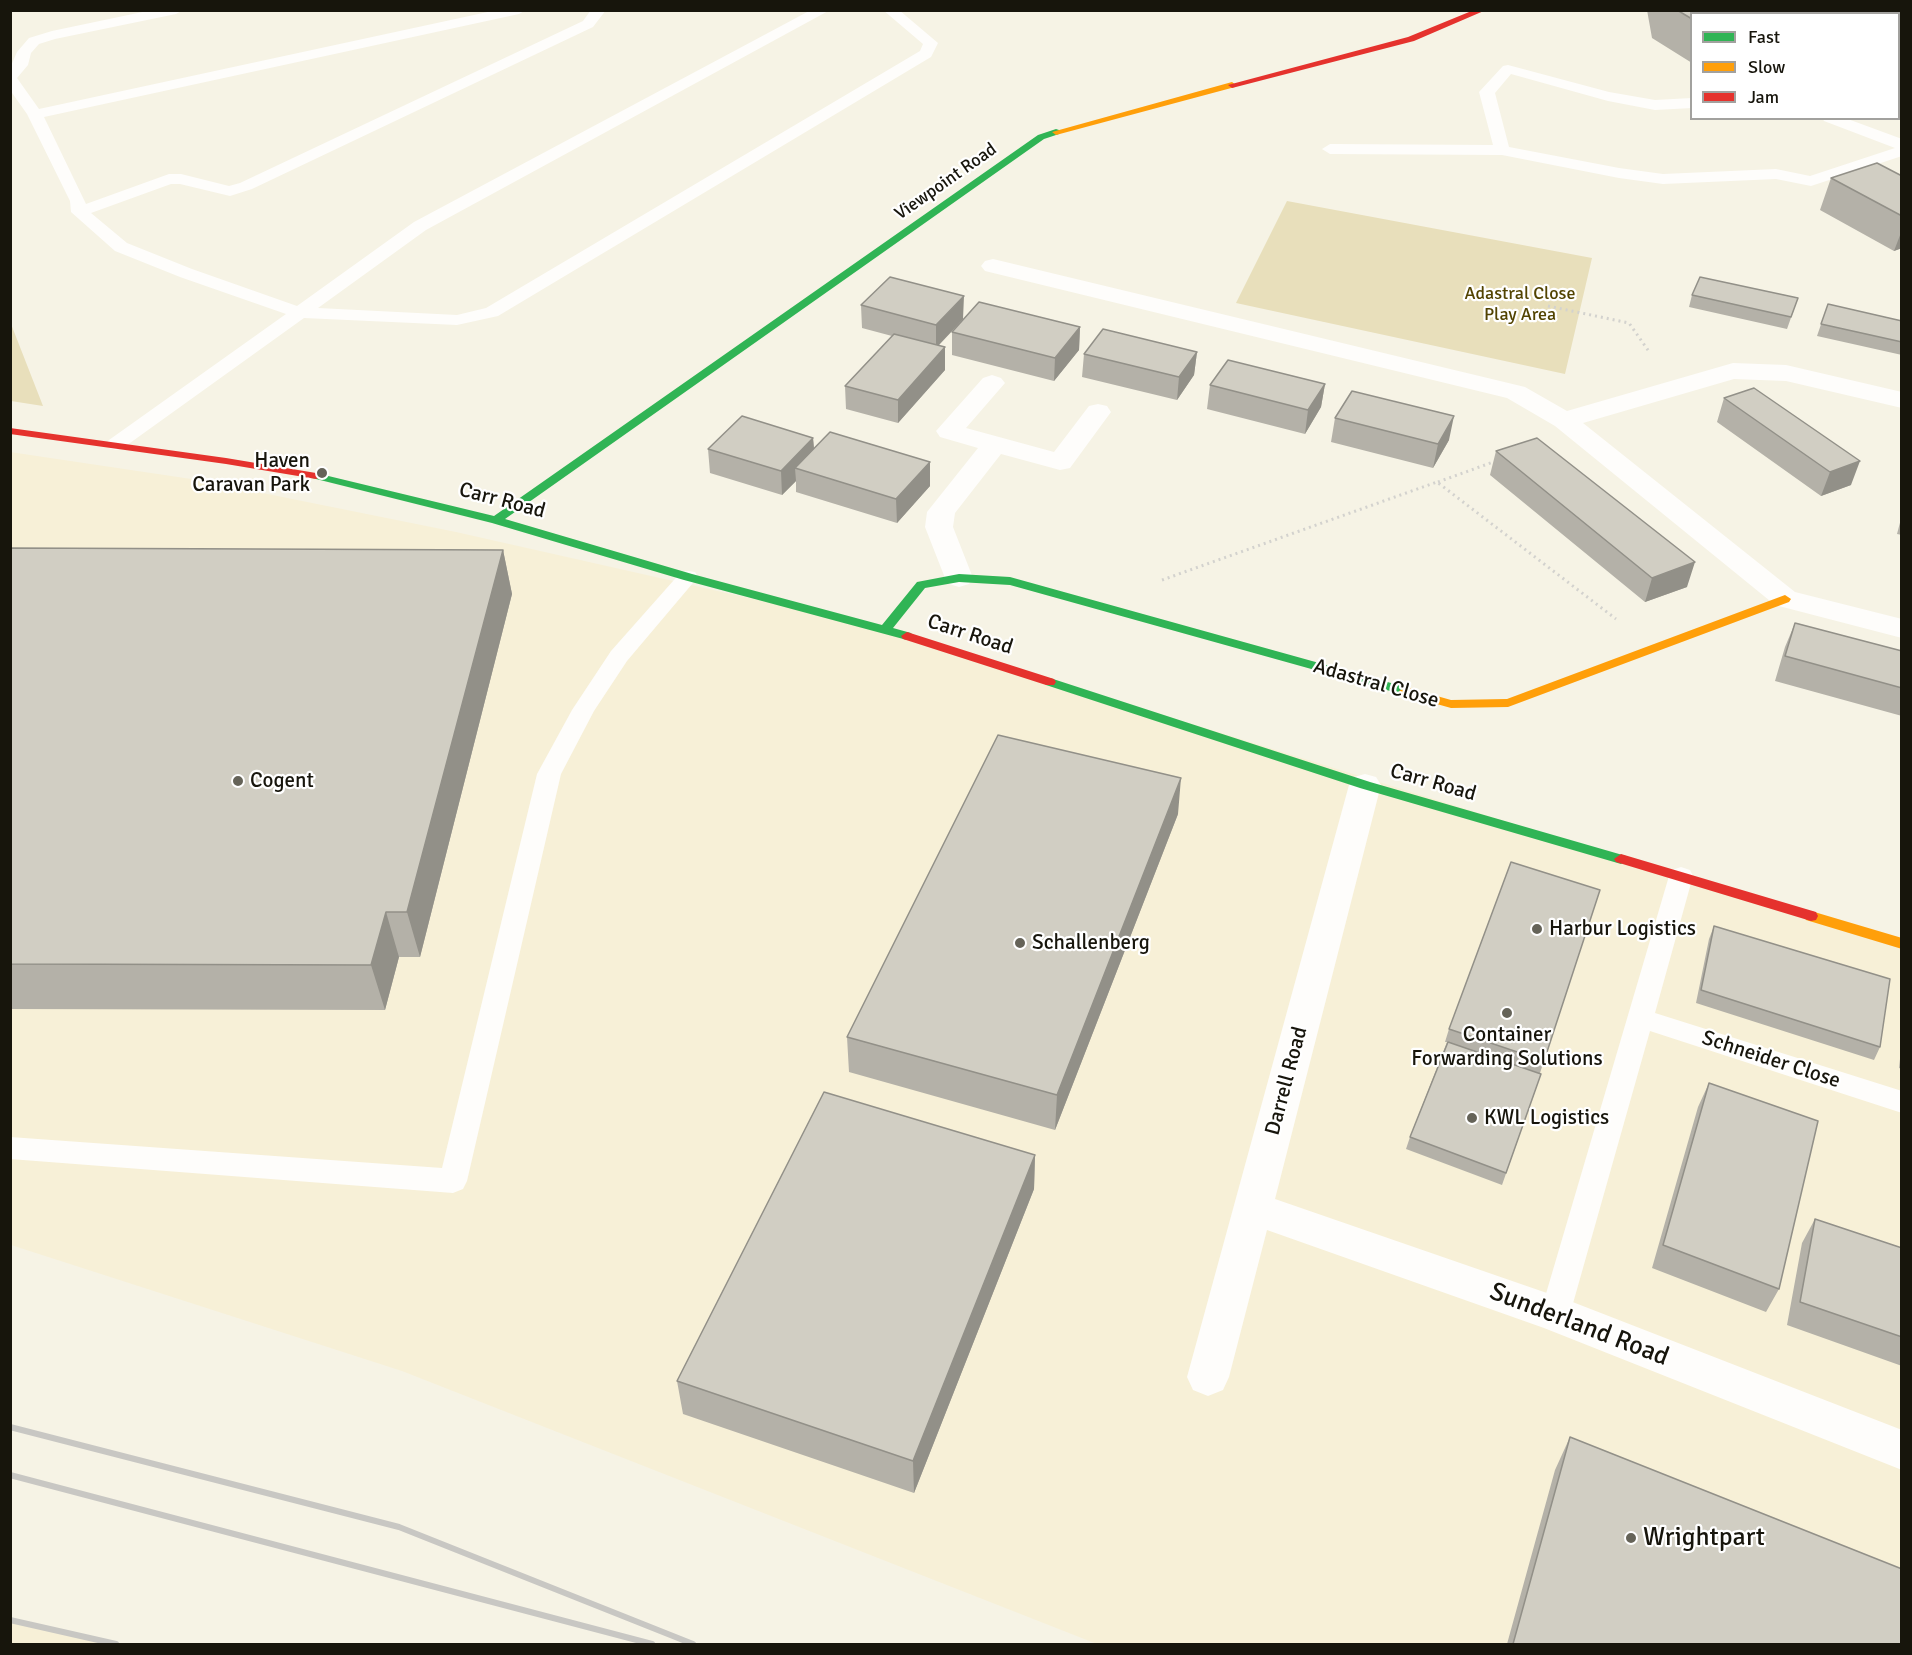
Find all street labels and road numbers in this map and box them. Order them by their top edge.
street label: Viewpoint Road [891,139,1001,225]
street label: Carr Road [456,477,548,525]
street label: Carr Road [924,609,1016,661]
street label: Adastral Close [1310,654,1442,714]
street label: Carr Road [1387,759,1479,807]
street label: Darrell Road [1260,1024,1314,1138]
street label: Schneider Close [1699,1026,1843,1094]
street label: Sunderland Road [1485,1276,1673,1374]

